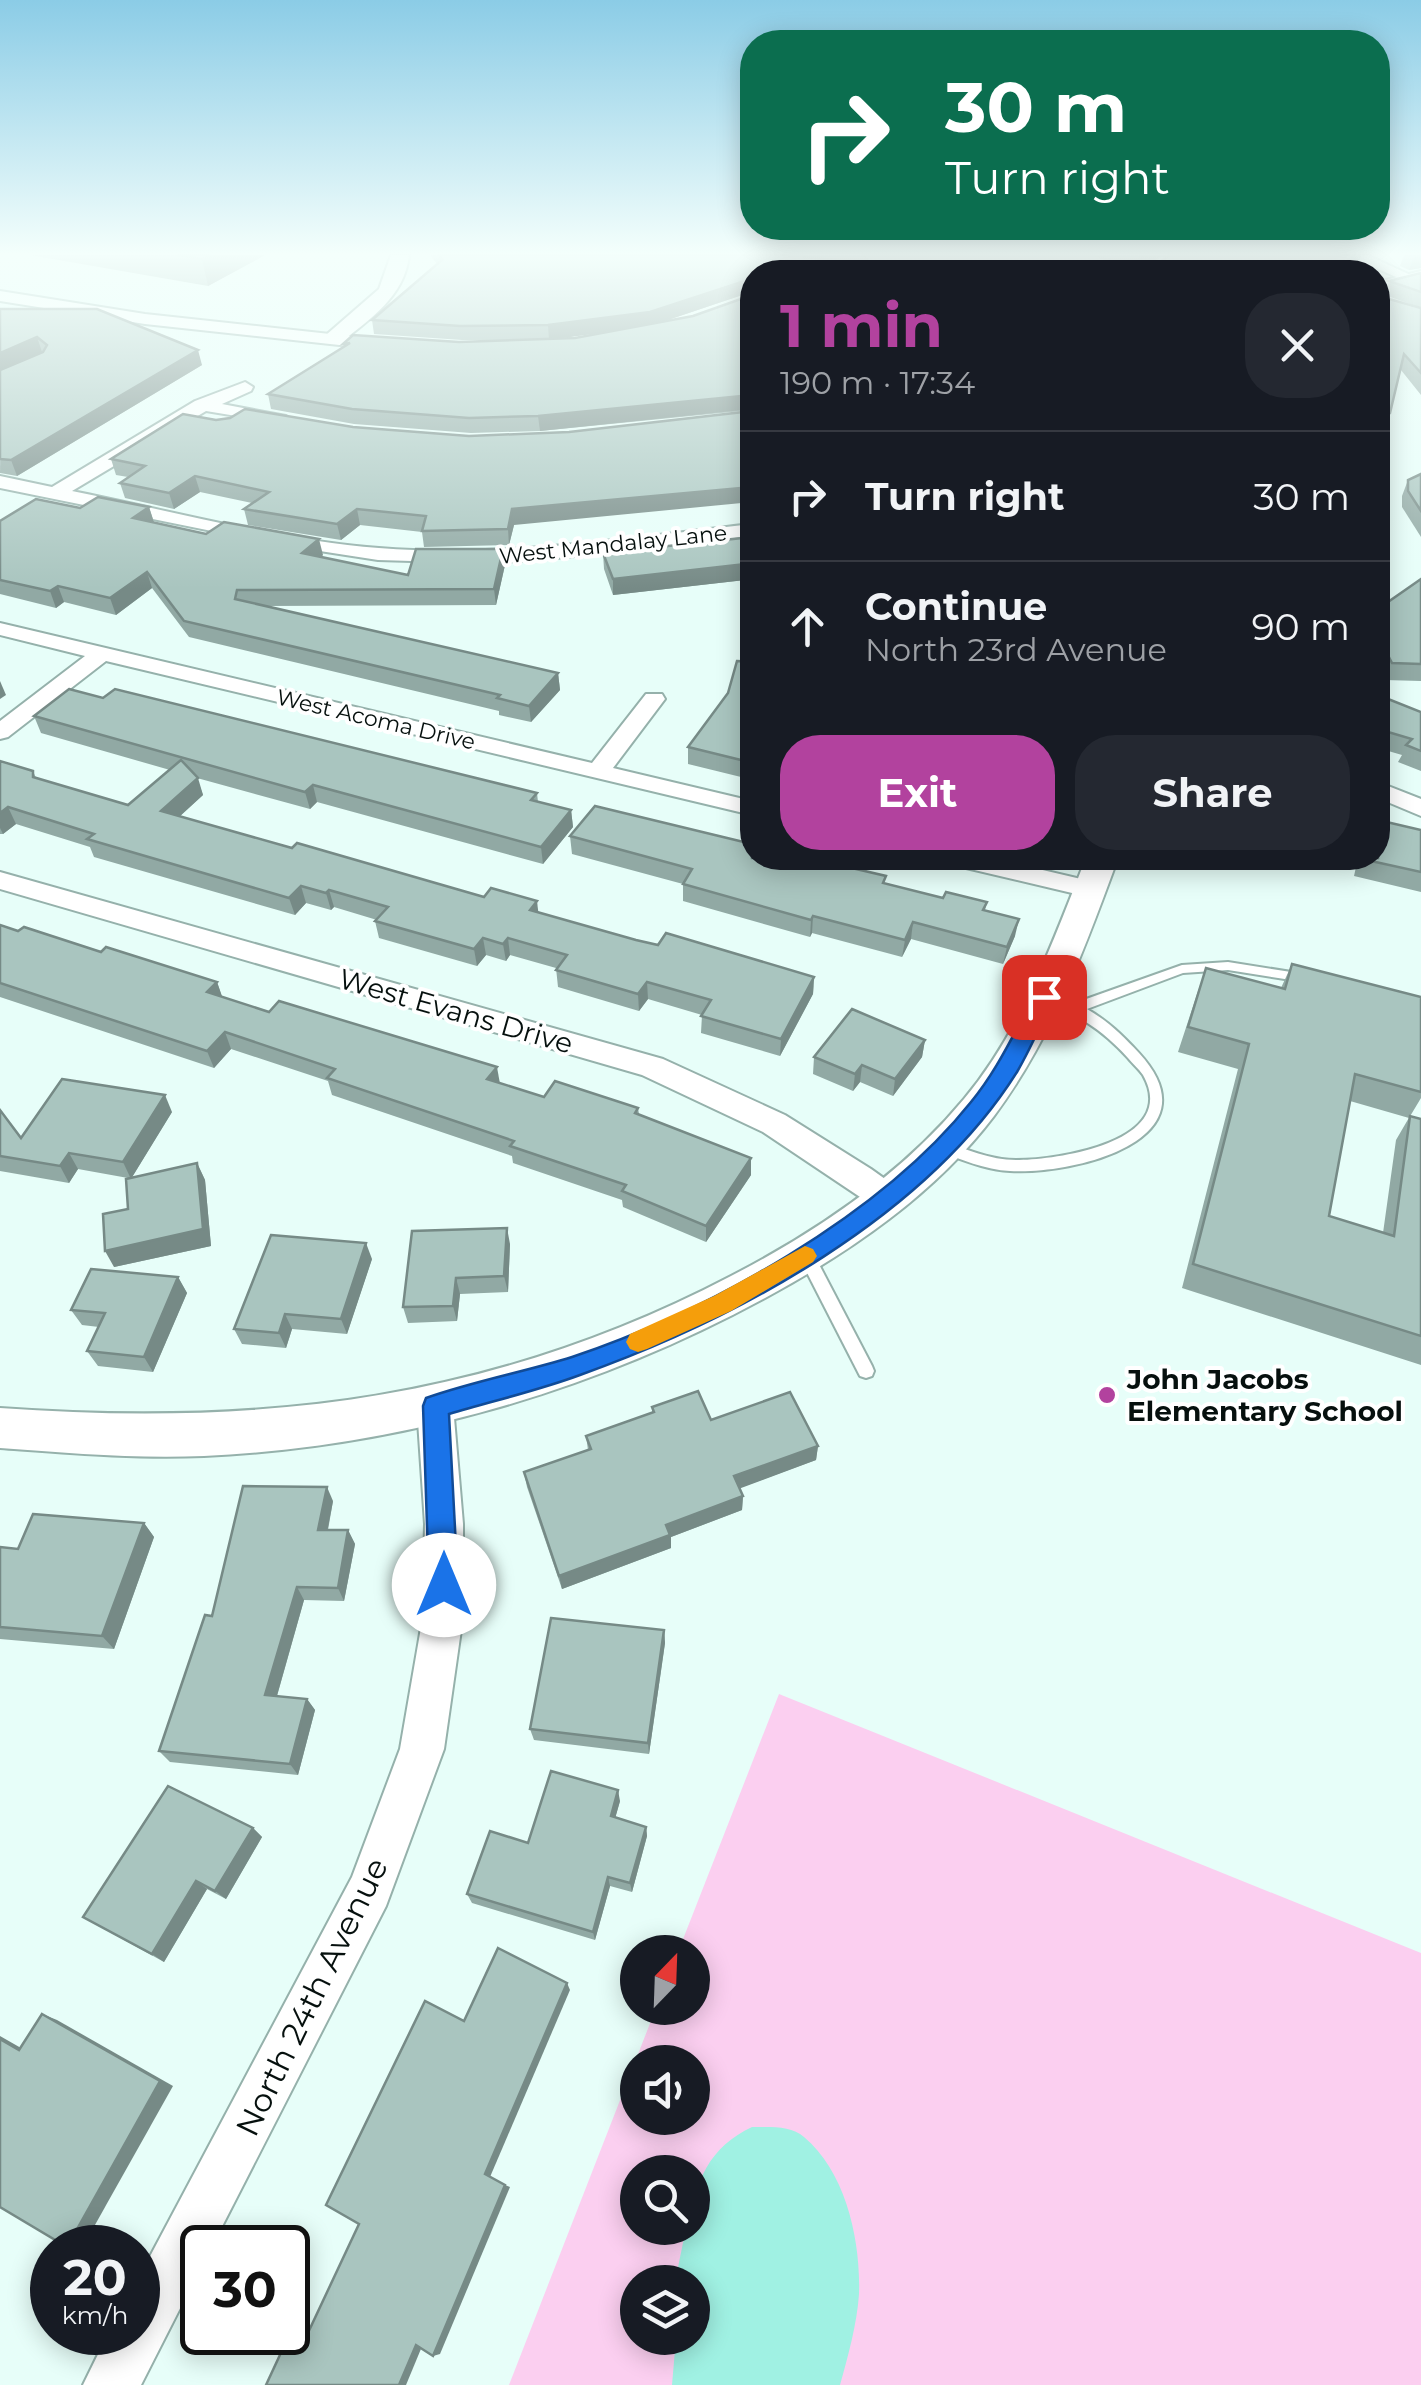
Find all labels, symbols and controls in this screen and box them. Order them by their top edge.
text: 30 m [945,64,1127,150]
icon: right [780,70,910,200]
text: Turn right [945,150,1170,205]
text: 1 min [780,289,943,362]
button: close [1245,293,1350,398]
text: 190 m · 17:34 [780,363,975,402]
icon: right [780,469,835,524]
text: Turn right [865,473,1064,520]
text: 30 m [1253,473,1350,520]
street label: West Mandalay Lane [498,519,728,570]
text: Continue [865,583,1047,630]
icon: ahead [780,599,835,654]
text: 90 m [1251,603,1350,650]
text: North 23rd Avenue [865,630,1167,669]
street label: West Acoma Drive [274,683,478,756]
button: Exit [780,735,1055,850]
button: Share [1075,735,1350,850]
pin [1002,955,1087,1040]
street label: West Evans Drive [335,961,577,1061]
icon: arrive [1017,970,1072,1025]
place label: John Jacobs Elementary School [1126,1362,1403,1428]
marker: John Jacobs Elementary School [1096,1384,1118,1406]
position arrow [392,1533,496,1637]
street label: North 24th Avenue [227,1851,396,2142]
north arrow [620,1935,710,2025]
map controls [620,1935,710,2355]
button: sound [620,2045,710,2135]
button: search [620,2155,710,2245]
speed limit sign: 30 [180,2225,310,2355]
text: 20 [63,2247,127,2308]
button: layers [620,2265,710,2355]
text: km/h [62,2300,128,2330]

